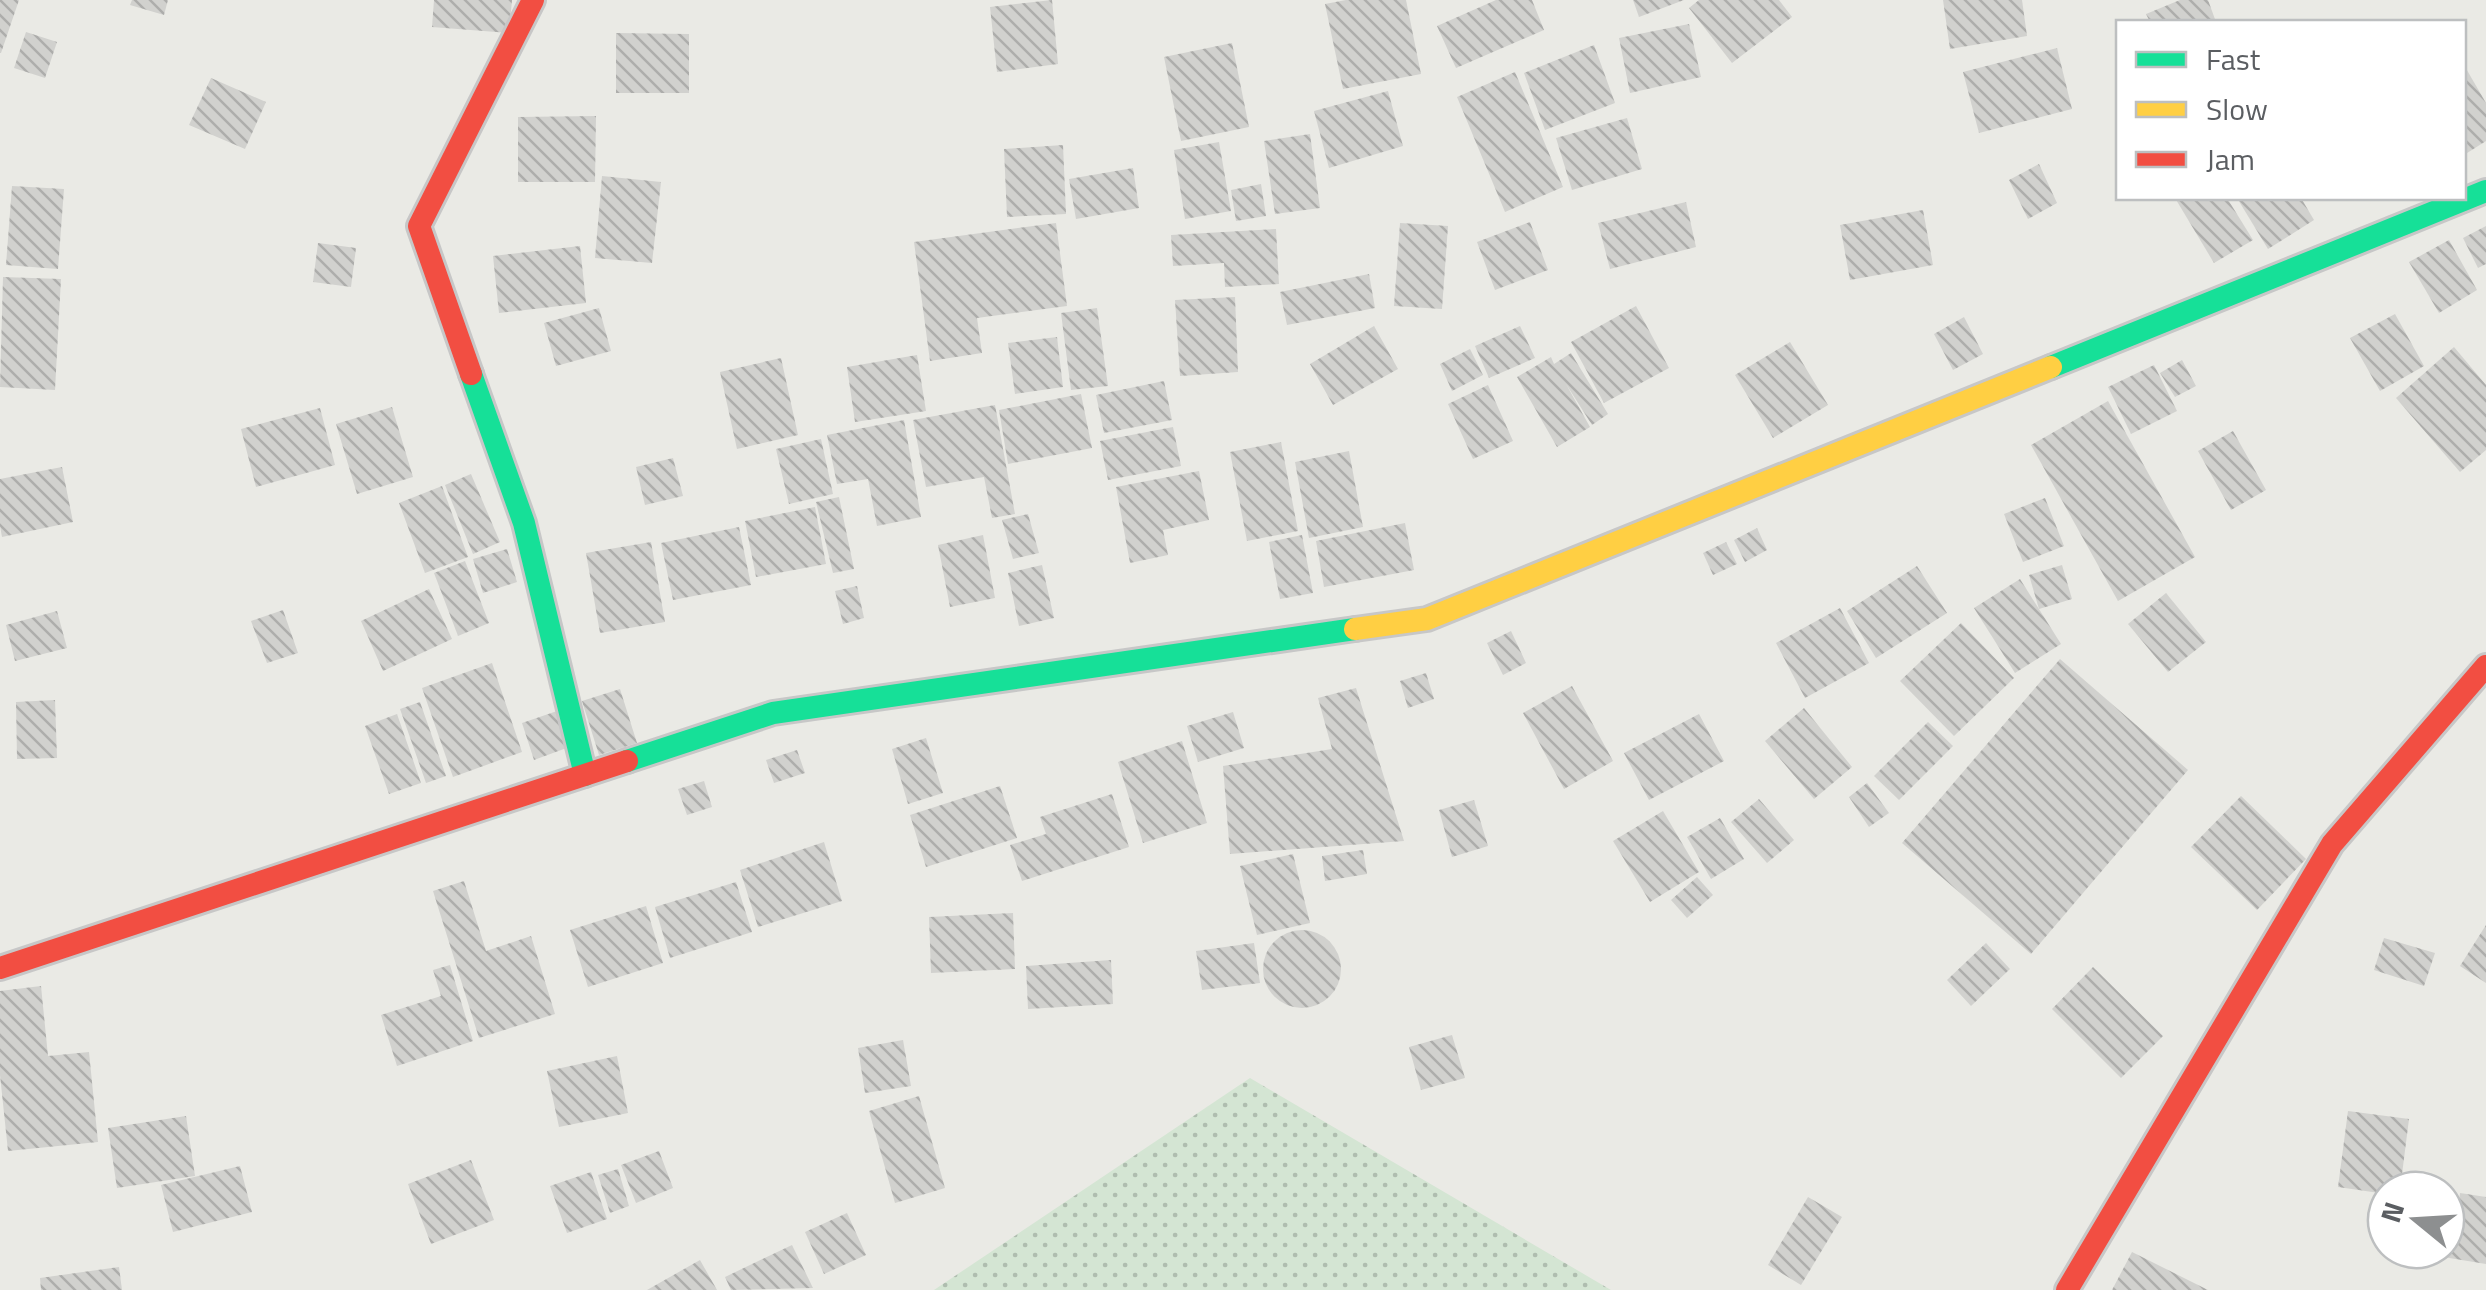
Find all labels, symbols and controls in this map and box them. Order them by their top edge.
legend [2116,20,2466,200]
text: Fast [2206,36,2261,82]
text: Slow [2206,86,2268,132]
text: Jam [2206,136,2255,182]
north arrow [2366,1170,2466,1270]
text: N [2368,1196,2415,1228]

